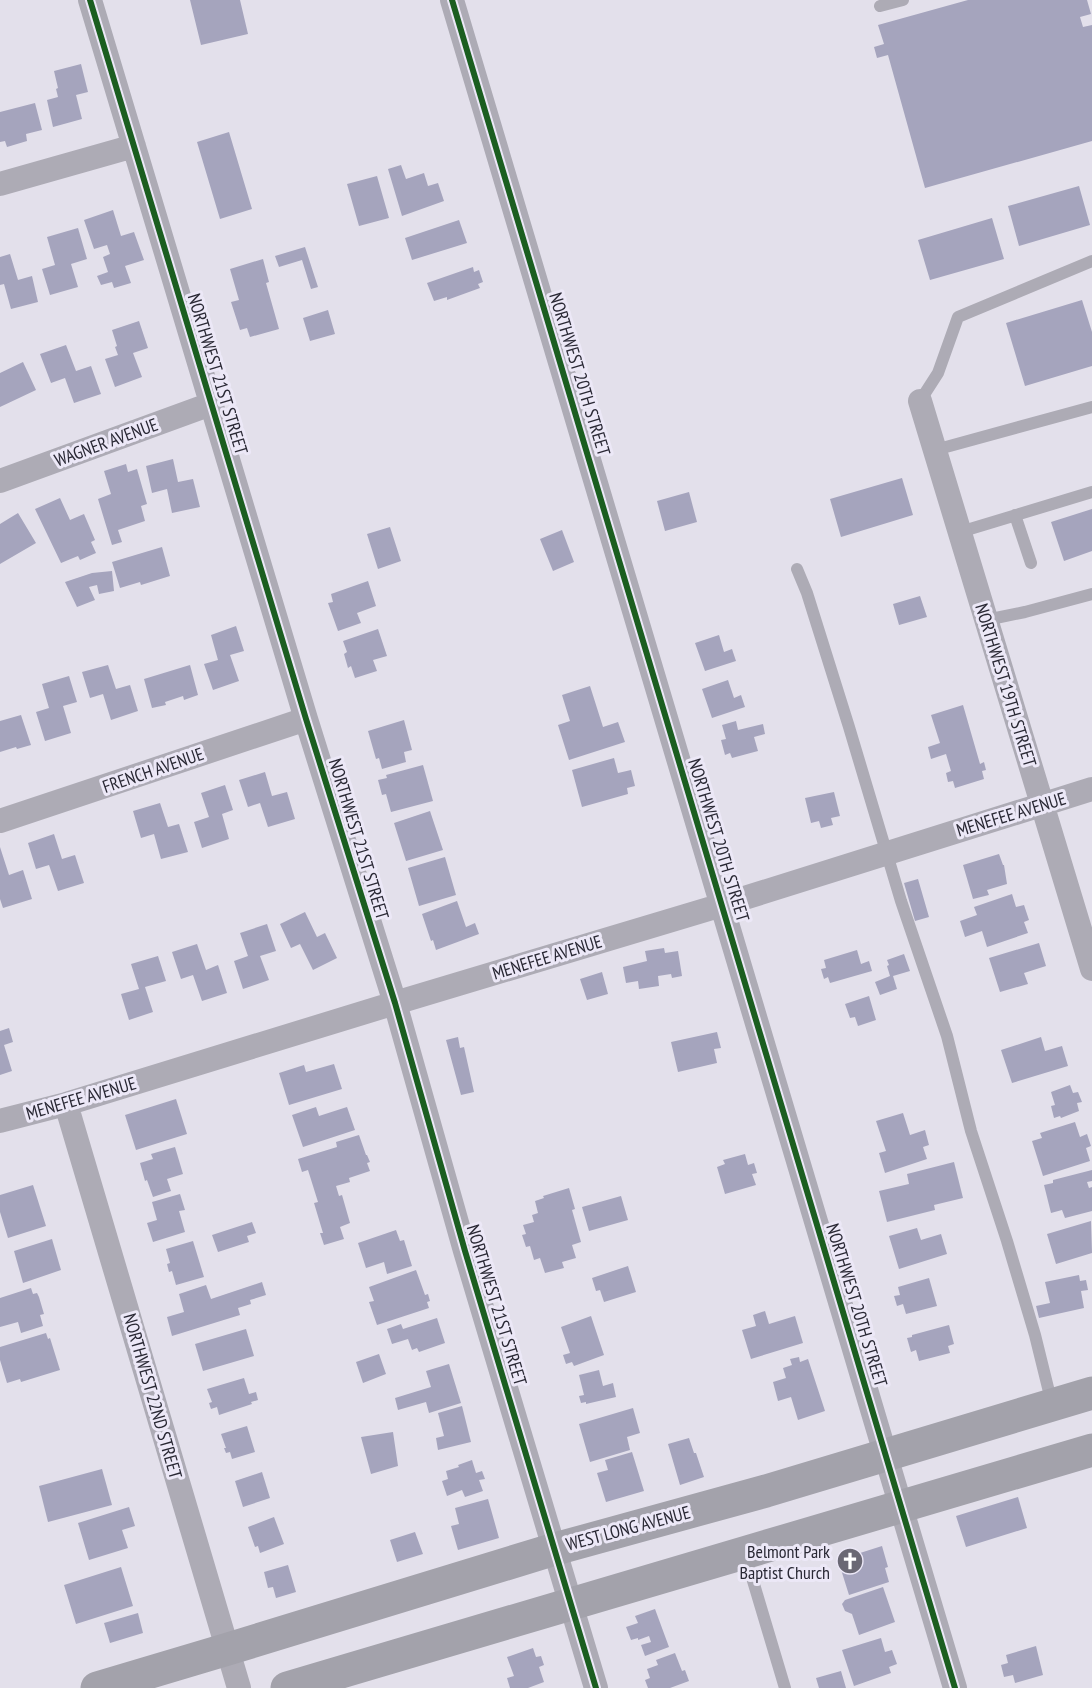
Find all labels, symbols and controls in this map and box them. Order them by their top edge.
street label: NORTHWEST 20TH STREET [544,290,616,458]
street label: NORTHWEST 21ST STREET [183,291,253,457]
street label: WAGNER AVENUE [51,413,161,471]
street label: NORTHWEST 19TH STREET [970,601,1042,769]
street label: FRENCH AVENUE [99,742,207,798]
street label: NORTHWEST 21ST STREET [324,756,394,922]
street label: NORTHWEST 20TH STREET [683,756,755,924]
street label: MENEFEE AVENUE [953,786,1069,842]
street label: MENEFEE AVENUE [489,929,605,985]
street label: MENEFEE AVENUE [23,1071,139,1125]
street label: NORTHWEST 20TH STREET [821,1221,893,1389]
street label: NORTHWEST 21ST STREET [462,1222,532,1388]
street label: NORTHWEST 22ND STREET [118,1311,188,1481]
street label: WEST LONG AVENUE [563,1500,693,1556]
place label: Belmont Park Baptist Church [740,1540,830,1584]
church icon: Belmont Park Baptist Church [835,1546,865,1576]

